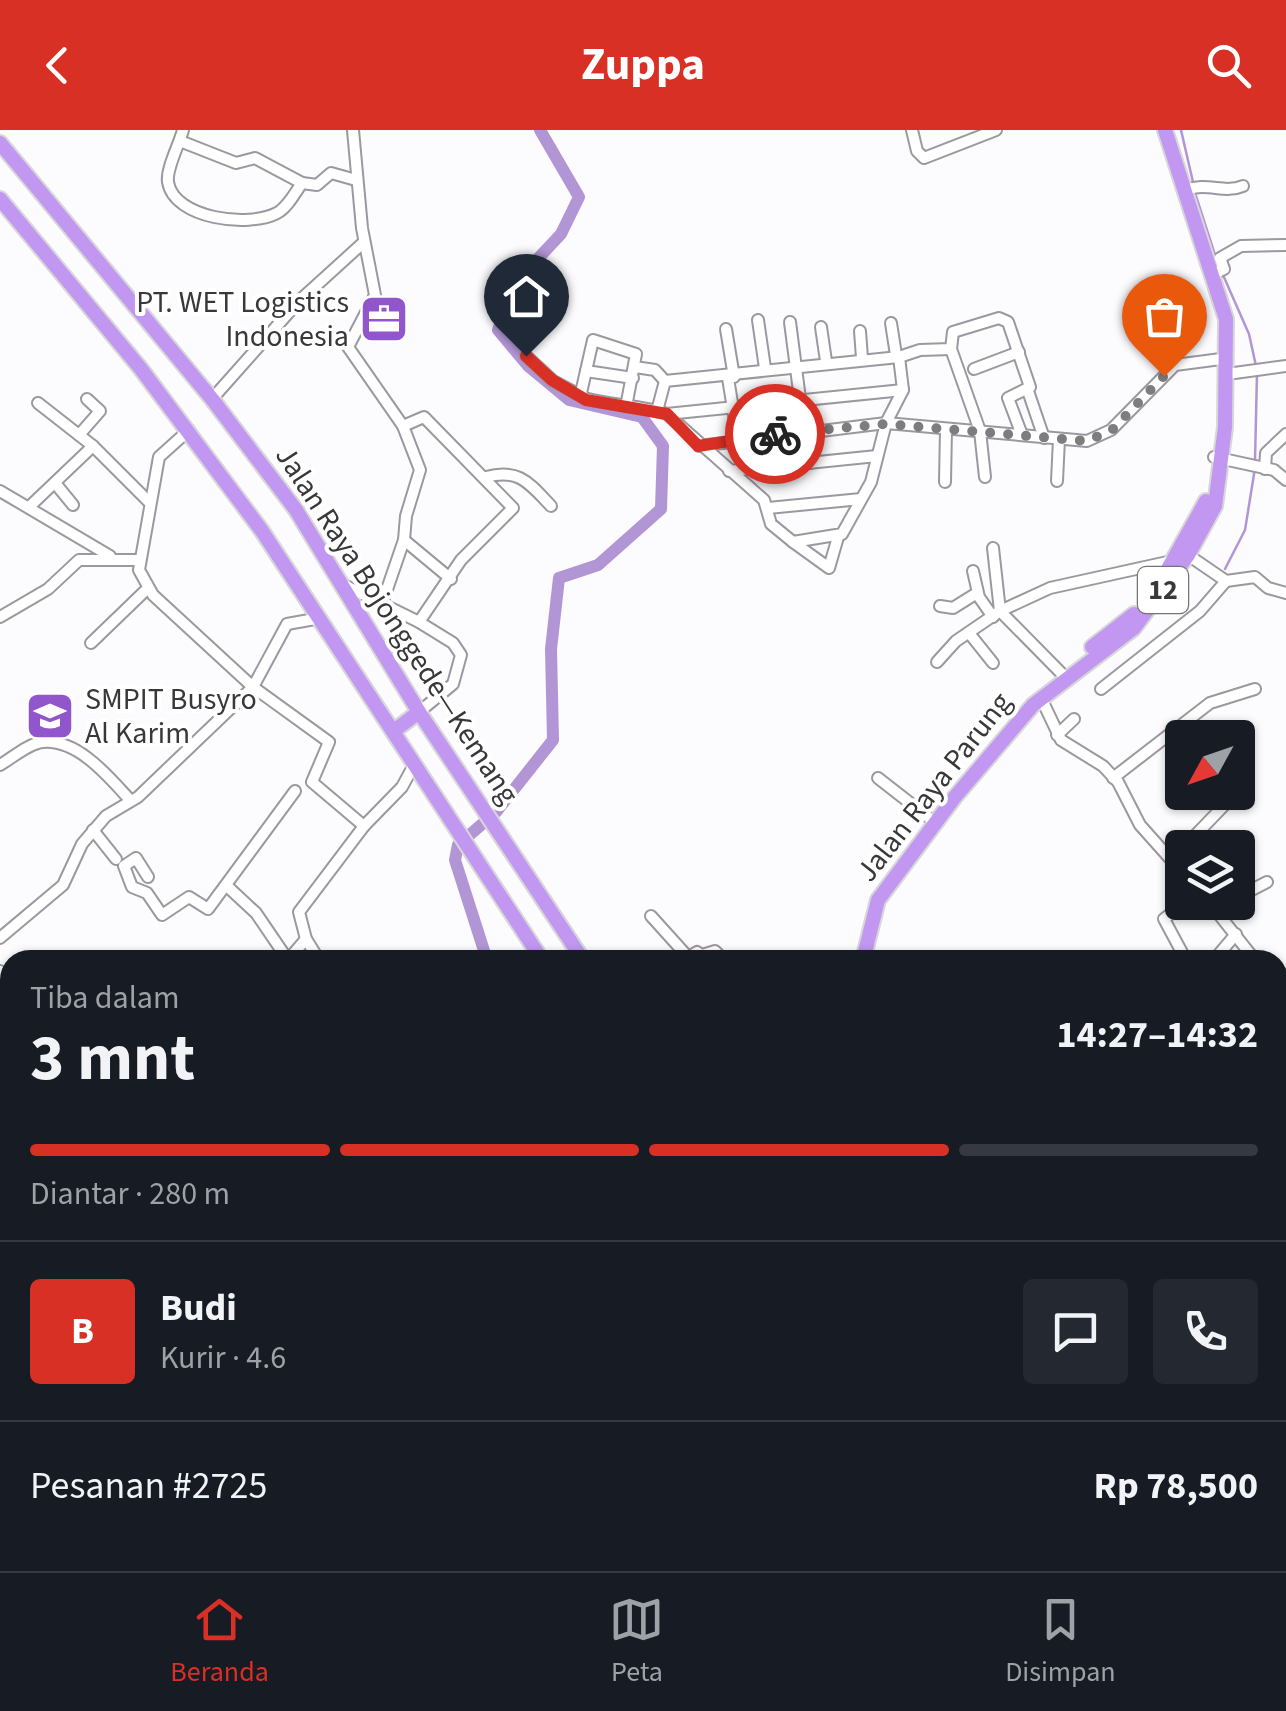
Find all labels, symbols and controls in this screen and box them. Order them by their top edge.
text: Zuppa [581,33,705,97]
icon: back [30,38,85,93]
icon: search [1201,38,1256,93]
pin [484,254,569,357]
icon: home [499,269,554,324]
pin [1122,274,1207,377]
place label: PT. WET Logistics Indonesia [136,281,349,358]
icon: bag [1137,289,1192,344]
office icon: PT. WET Logistics Indonesia [358,293,410,345]
courier [725,384,825,484]
icon: bike [748,407,803,462]
street label: Jalan Raya Bojonggede—Kemang [265,437,529,813]
road number: 12 [1138,567,1188,613]
place label: SMPIT Busyro Al Karim [85,678,257,755]
street label: Jalan Raya Parung [846,683,1022,891]
school or university icon: SMPIT Busyro Al Karim [24,690,76,742]
north arrow [1165,720,1255,810]
map controls [1165,720,1255,920]
button: layers [1165,830,1255,920]
text: Tiba dalam [30,975,180,1021]
text: 14:27–14:32 [1056,1008,1258,1062]
text: 3 mnt [30,1012,195,1105]
text: Diantar · 280 m [30,1171,230,1217]
button: chat [1023,1279,1128,1384]
button: phone [1153,1279,1258,1384]
text: Budi [160,1281,237,1335]
text: B [71,1304,94,1358]
text: Kurir · 4.6 [160,1335,286,1381]
text: Pesanan #2725 [30,1459,267,1513]
text: Rp 78,500 [1094,1459,1258,1513]
tab: Beranda [170,1592,269,1692]
tab: Peta [609,1592,664,1692]
tab: Disimpan [1005,1592,1116,1692]

